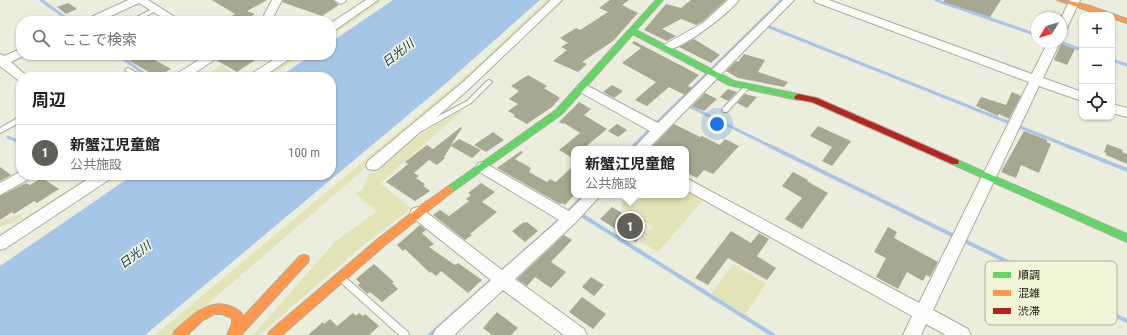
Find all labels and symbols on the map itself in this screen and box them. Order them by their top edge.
north arrow [1031,12,1067,48]
water label: 日光川 [380,35,418,70]
your location [707,114,727,134]
pin: 1 [617,211,643,241]
water label: 日光川 [116,237,155,271]
legend [985,261,1117,325]
text: 順調 [1018,269,1040,282]
text: 混雑 [1018,287,1040,300]
text: 渋滞 [1018,305,1040,318]

